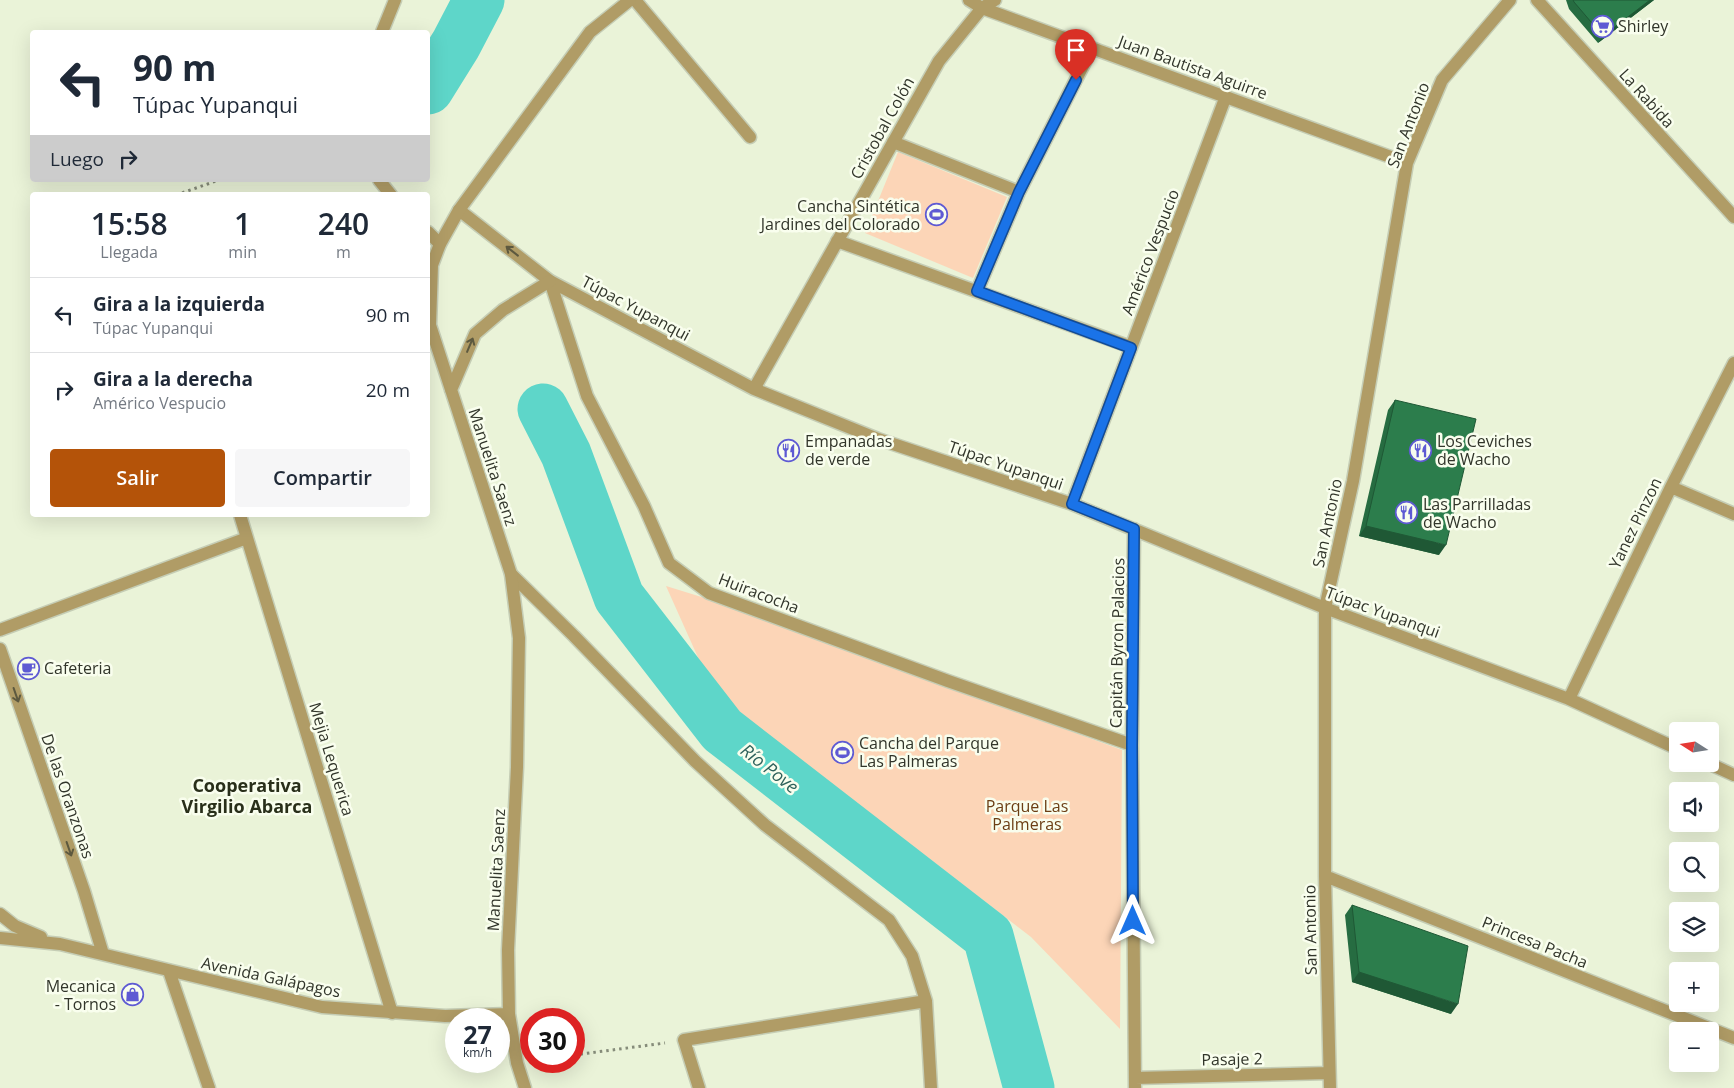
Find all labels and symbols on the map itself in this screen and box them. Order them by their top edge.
supermarket icon: Shirley [1590,14,1614,38]
place label: Shirley [1618,15,1669,37]
pin [1055,29,1097,80]
street label: Juan Bautista Aguirre [1114,29,1270,104]
street label: La Rabida [1615,64,1679,132]
street label: Cristobal Colón [845,73,919,183]
street label: San Antonio [1382,79,1434,171]
street label: Américo Vespucio [1116,186,1184,318]
place label: Cancha Sintética Jardines del Colorado [759,195,920,235]
sports icon: Cancha Sintética Jardines del Colorado [924,203,948,227]
one-way arrow [506,246,519,257]
street label: Túpac Yupanqui [578,270,694,346]
one-way arrow [466,338,475,354]
street label: Manuelita Saenz [464,405,522,529]
place label: Empanadas de verde [805,430,892,470]
place label: Los Ceviches de Wacho [1437,430,1532,470]
street label: Túpac Yupanqui [946,435,1066,495]
restaurant icon: Empanadas de verde [777,438,801,462]
restaurant icon: Los Ceviches de Wacho [1409,438,1433,462]
street label: Yanez Pinzon [1603,474,1667,572]
street label: San Antonio [1307,477,1347,569]
place label: Las Parrilladas de Wacho [1423,493,1531,533]
restaurant icon: Las Parrilladas de Wacho [1395,501,1419,525]
street label: Capitán Byron Palacios [1105,558,1129,728]
street label: Huiracocha [716,568,802,618]
street label: Túpac Yupanqui [1323,581,1443,643]
cafe icon: Cafeteria [16,656,40,680]
place label: Cafeteria [44,657,112,679]
one-way arrow [12,687,21,702]
street label: Mejia Lequerica [304,700,360,818]
north arrow [1669,722,1719,772]
street label: De las Oranzonas [36,731,100,861]
place label: Cancha del Parque Las Palmeras [859,732,999,772]
water label: Río Pove [736,738,804,798]
sports icon: Cancha del Parque Las Palmeras [831,740,855,764]
district label: Cooperativa Virgilio Abarca [182,773,312,818]
park label: Parque Las Palmeras [986,795,1068,835]
street label: Manuelita Saenz [482,808,510,932]
one-way arrow [65,840,74,856]
street label: San Antonio [1298,885,1322,975]
position arrow [1106,894,1158,946]
street label: Princesa Pacha [1479,911,1591,973]
street label: Avenida Galápagos [199,951,343,1003]
place label: Mecanica - Tornos [46,975,116,1015]
shop icon: Mecanica - Tornos [120,983,144,1007]
speed limit sign: 30 [520,1008,585,1073]
street label: Pasaje 2 [1201,1047,1263,1071]

